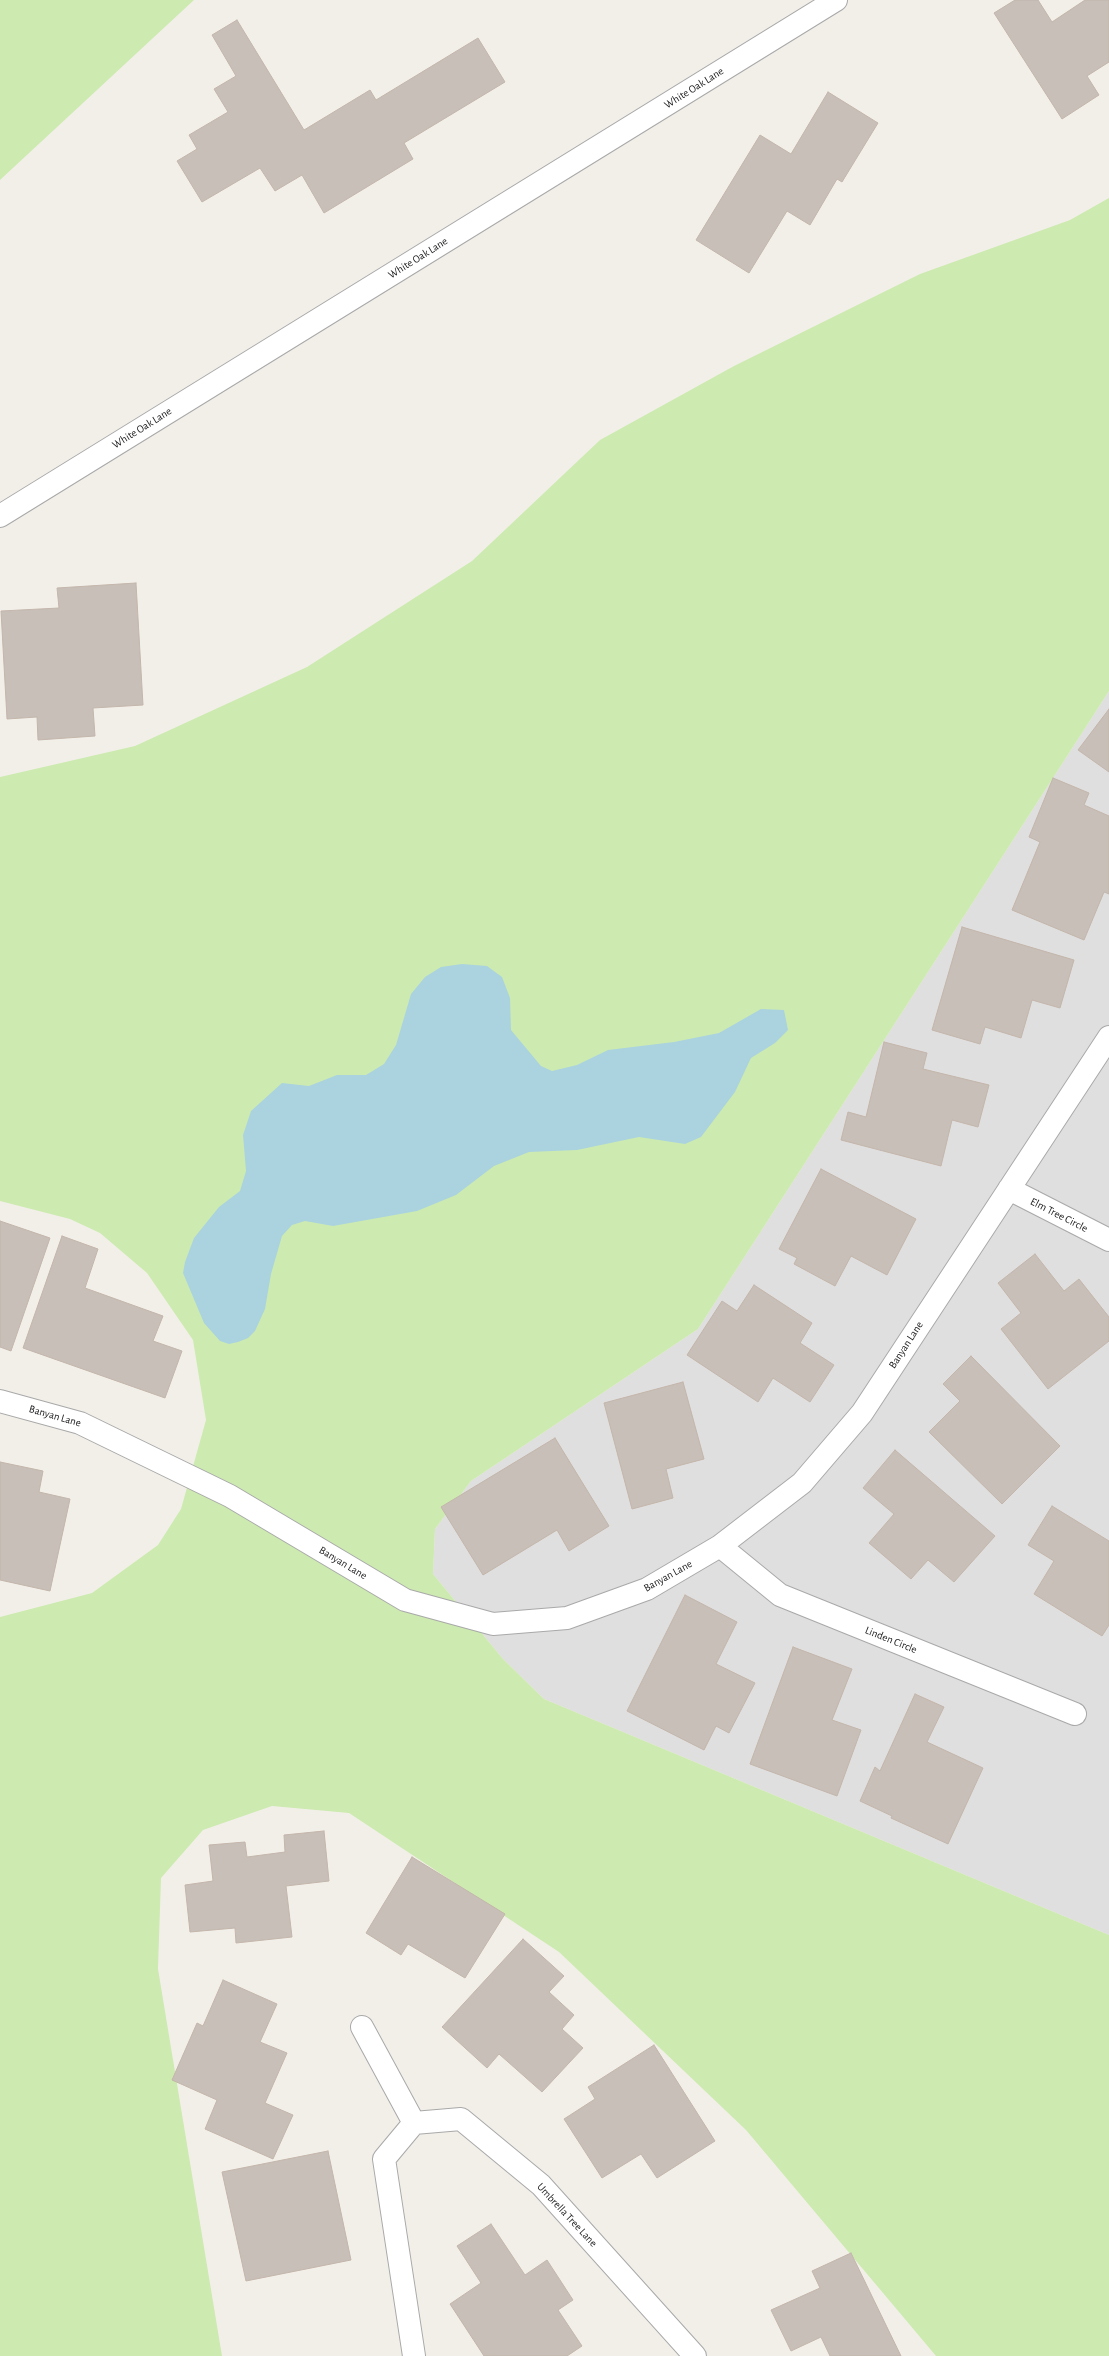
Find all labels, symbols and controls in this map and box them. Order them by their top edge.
street label: White Oak Lane [662,65,726,111]
street label: White Oak Lane [386,235,450,281]
street label: White Oak Lane [110,405,174,451]
street label: Elm Tree Circle [1028,1195,1090,1235]
street label: Banyan Lane [886,1319,926,1371]
street label: Banyan Lane [27,1402,83,1430]
street label: Banyan Lane [317,1544,369,1582]
street label: Banyan Lane [641,1557,695,1595]
street label: Linden Circle [863,1624,919,1656]
street label: Umbrella Tree Lane [534,2180,600,2250]

